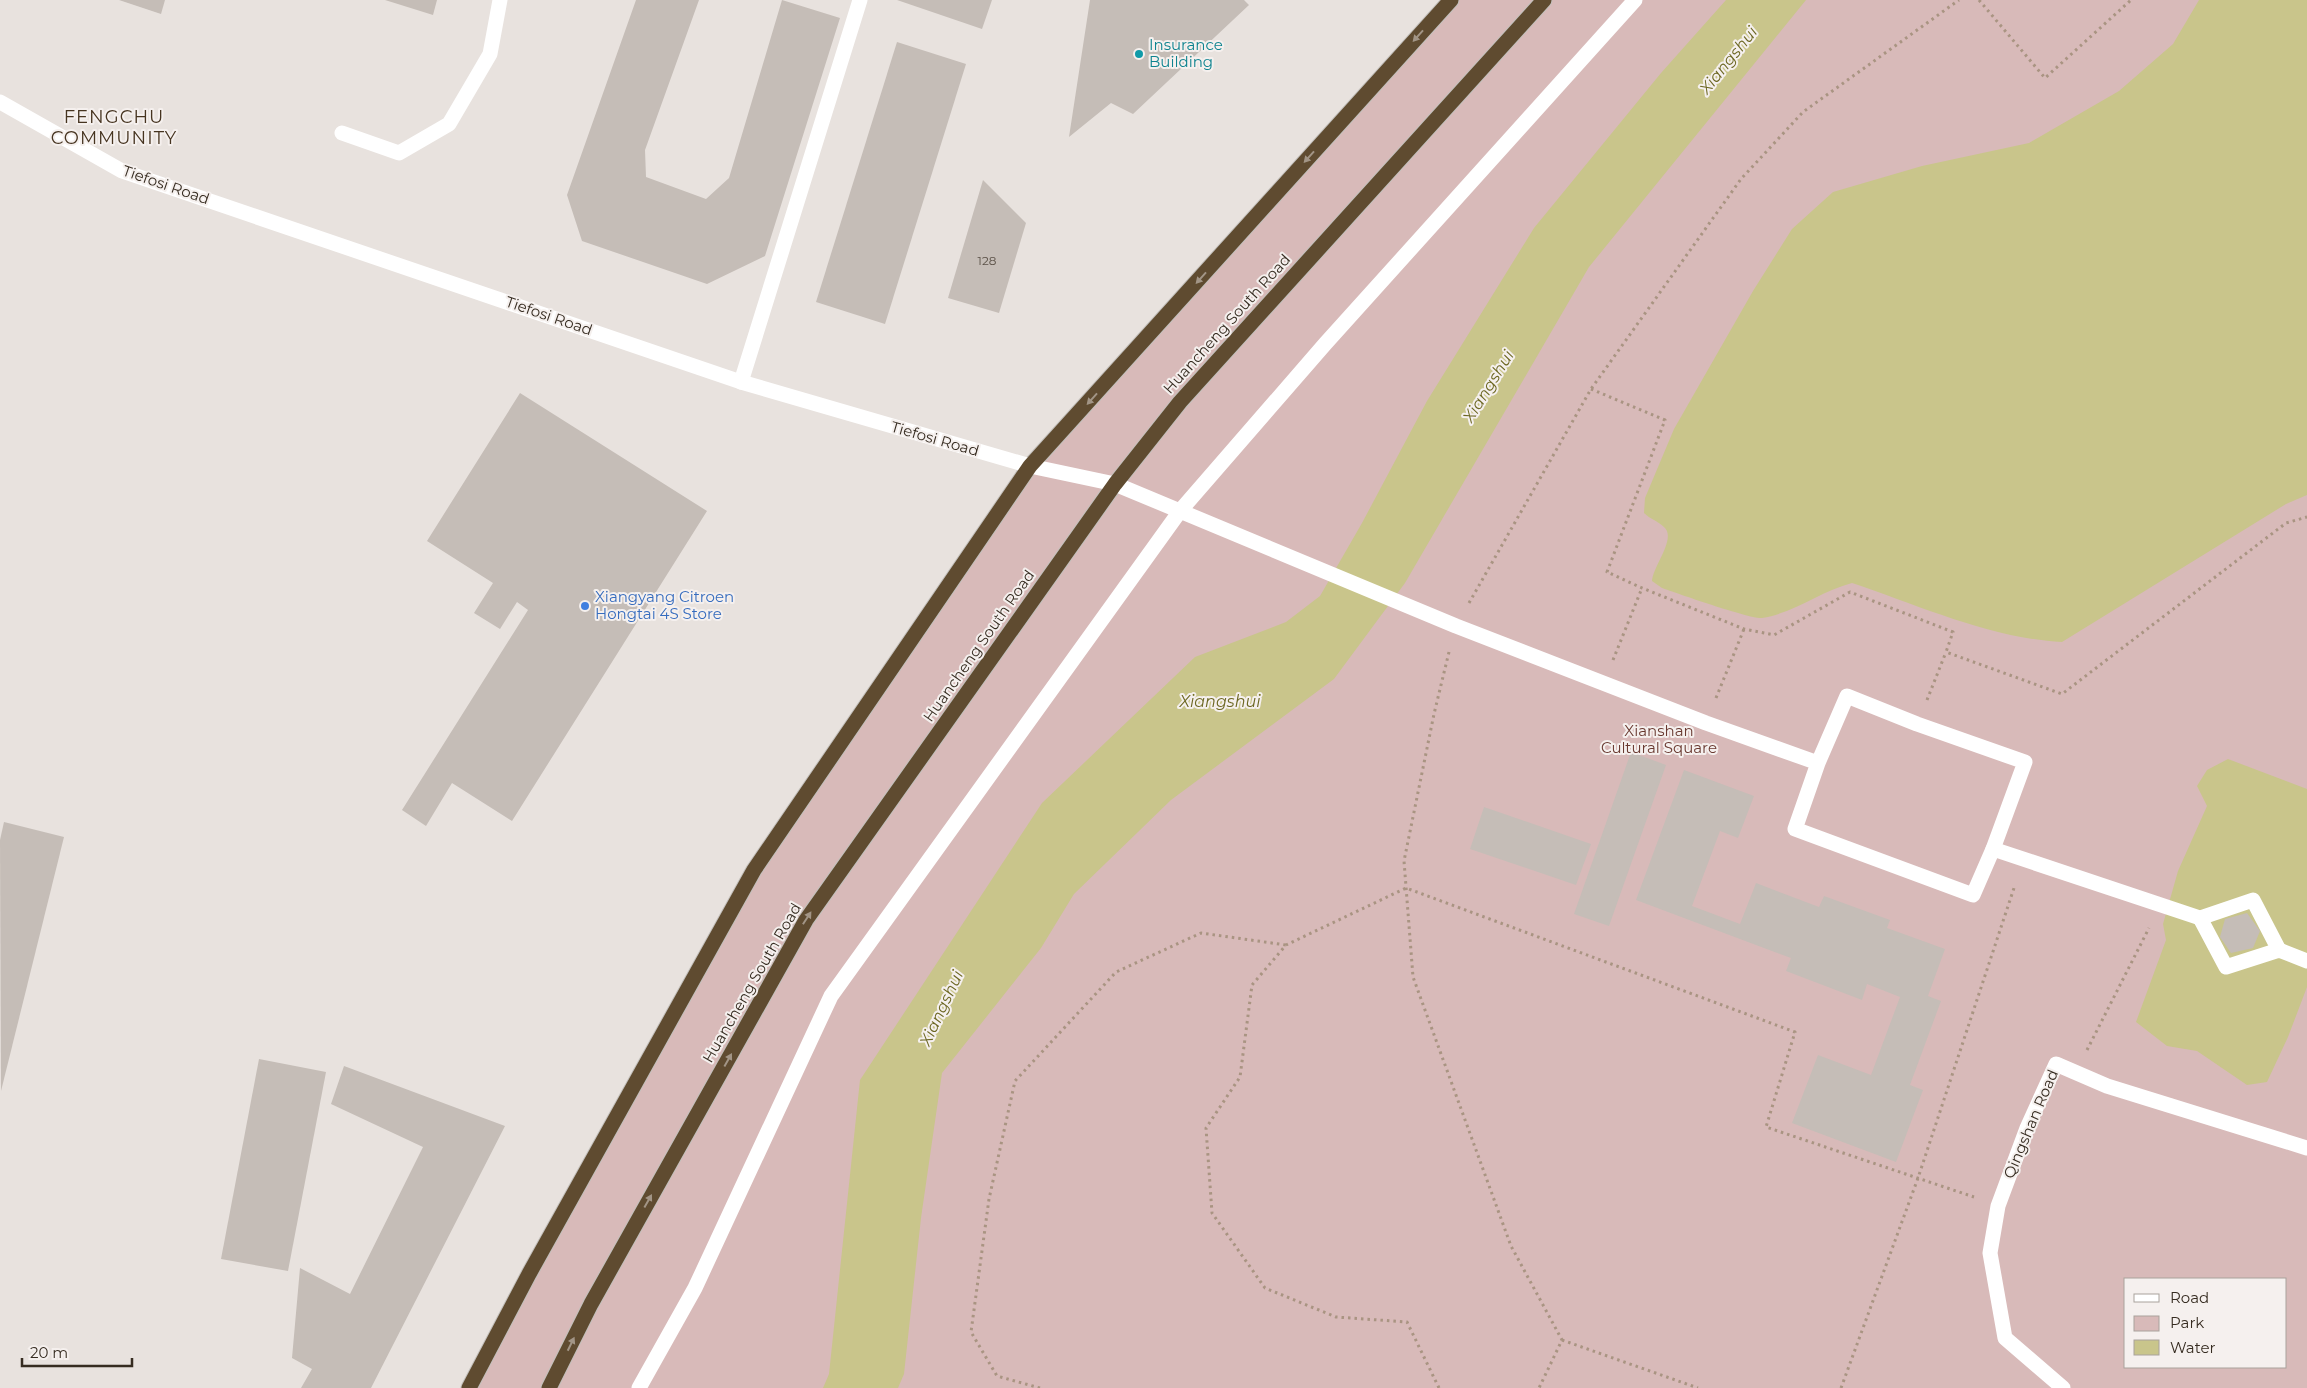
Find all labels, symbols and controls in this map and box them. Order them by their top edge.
water label: Xiangshui [1695,22,1762,99]
one-way arrow [1412,30,1424,42]
place label: Insurance Building [1149,35,1223,71]
marker: Insurance Building [1133,48,1145,60]
district label: FENGCHU COMMUNITY [51,106,177,149]
one-way arrow [1304,151,1315,164]
street label: Tiefosi Road [120,161,212,208]
street label: Huancheng South Road [1159,250,1294,397]
house number: 128 [978,253,997,268]
one-way arrow [1195,271,1207,283]
street label: Tiefosi Road [503,292,595,339]
water label: Xiangshui [1458,346,1518,427]
one-way arrow [1086,392,1098,404]
street label: Tiefosi Road [889,417,981,460]
street label: Huancheng South Road [919,566,1038,725]
place label: Xiangyang Citroen Hongtai 4S Store [595,587,734,623]
marker: Xiangyang Citroen Hongtai 4S Store [579,600,591,612]
water label: Xiangshui [1178,692,1261,711]
park label: Xianshan Cultural Square [1601,721,1717,757]
street label: Huancheng South Road [698,900,805,1066]
one-way arrow [803,911,812,925]
water label: Xiangshui [915,967,967,1050]
one-way arrow [723,1053,732,1066]
street label: Qingshan Road [1999,1066,2062,1181]
one-way arrow [644,1195,653,1208]
legend [2124,1278,2287,1368]
text: Road [2170,1288,2209,1307]
text: Park [2170,1313,2204,1332]
scale bar [22,1336,132,1368]
one-way arrow [567,1337,575,1351]
text: Water [2170,1338,2216,1357]
text: 20 m [30,1343,68,1362]

